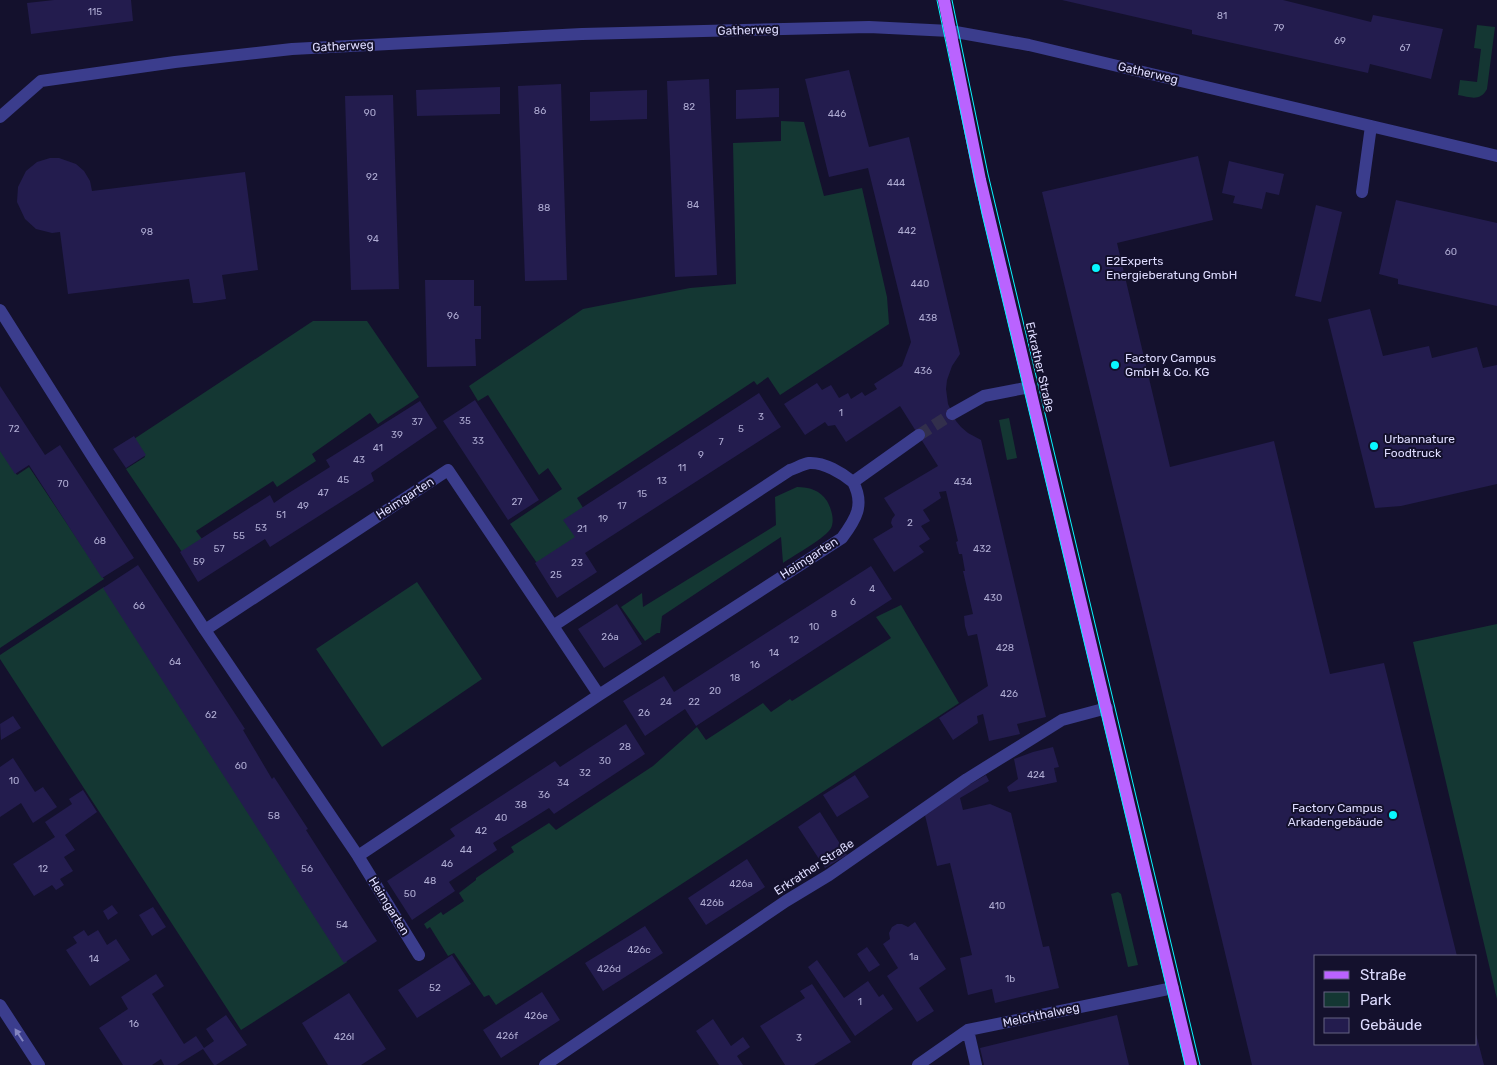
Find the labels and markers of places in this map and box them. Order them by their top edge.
place label: E2Experts Energieberatung GmbH [1106,254,1237,282]
marker: E2Experts Energieberatung GmbH [1090,262,1102,274]
place label: Factory Campus GmbH & Co. KG [1125,351,1216,379]
marker: Factory Campus GmbH & Co. KG [1109,359,1121,371]
place label: Urbannature Foodtruck [1384,432,1455,460]
marker: Urbannature Foodtruck [1368,440,1380,452]
place label: Factory Campus Arkadengebäude [1288,801,1383,829]
marker: Factory Campus Arkadengebäude [1387,809,1399,821]

